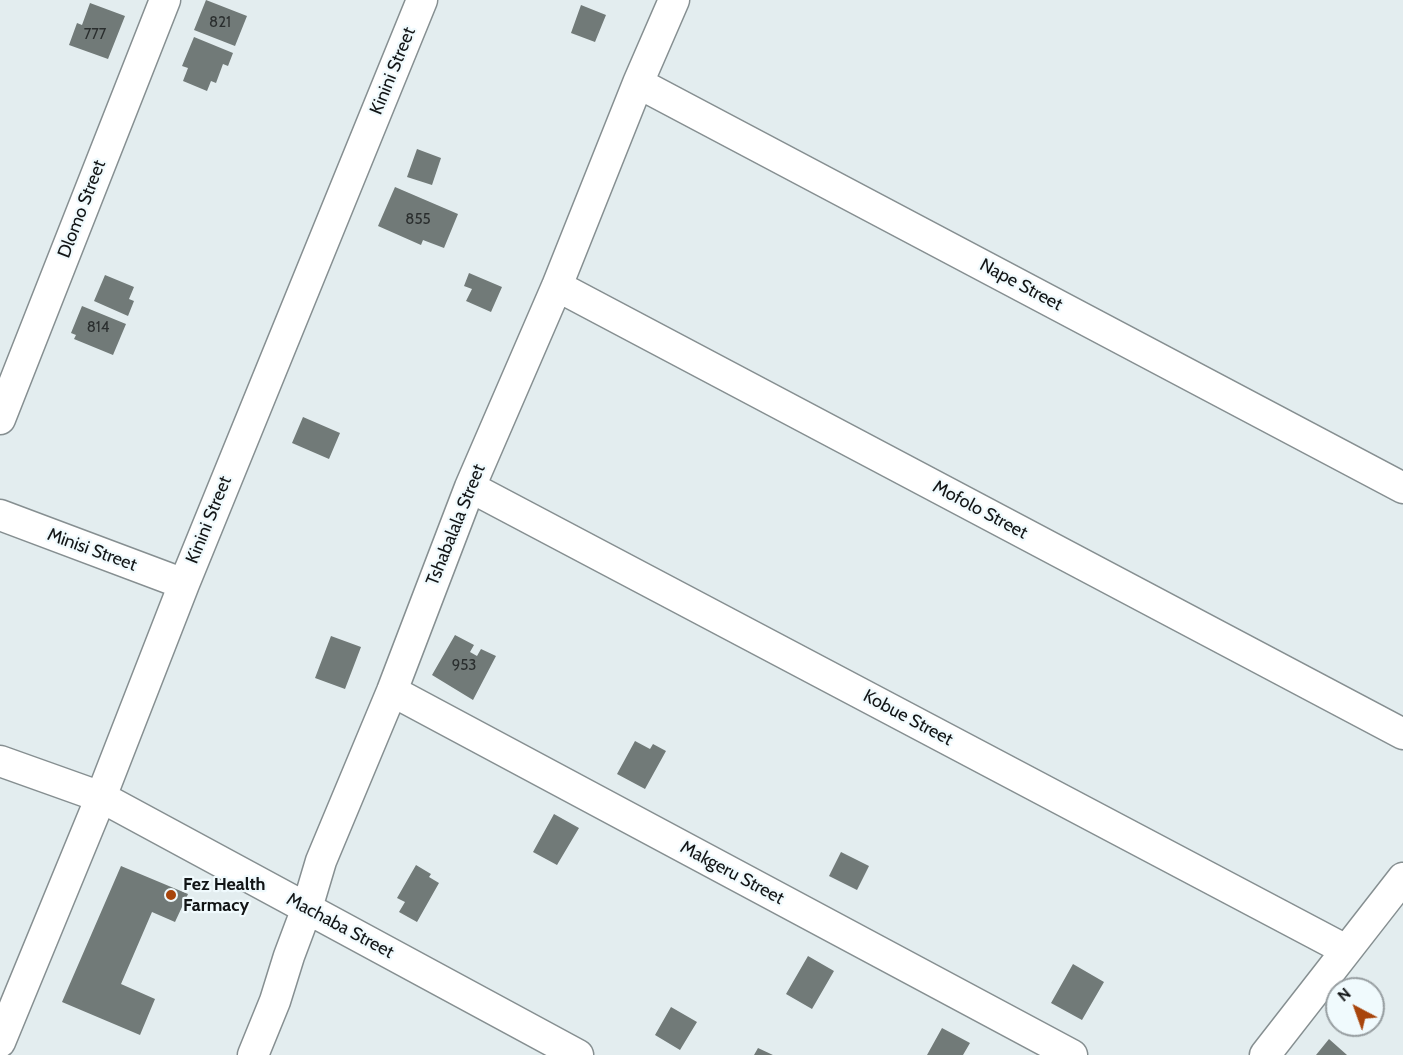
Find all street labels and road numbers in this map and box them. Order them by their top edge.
street label: Kinini Street [366,24,420,118]
street label: Dlomo Street [53,157,111,261]
street label: Nape Street [976,254,1066,316]
street label: Tshabalala Street [422,461,490,589]
street label: Kinini Street [182,473,236,567]
street label: Mofolo Street [929,476,1031,544]
street label: Minisi Street [44,524,140,576]
street label: Kobue Street [859,685,957,751]
street label: Makgeru Street [676,837,788,909]
street label: Machaba Street [283,889,397,963]

